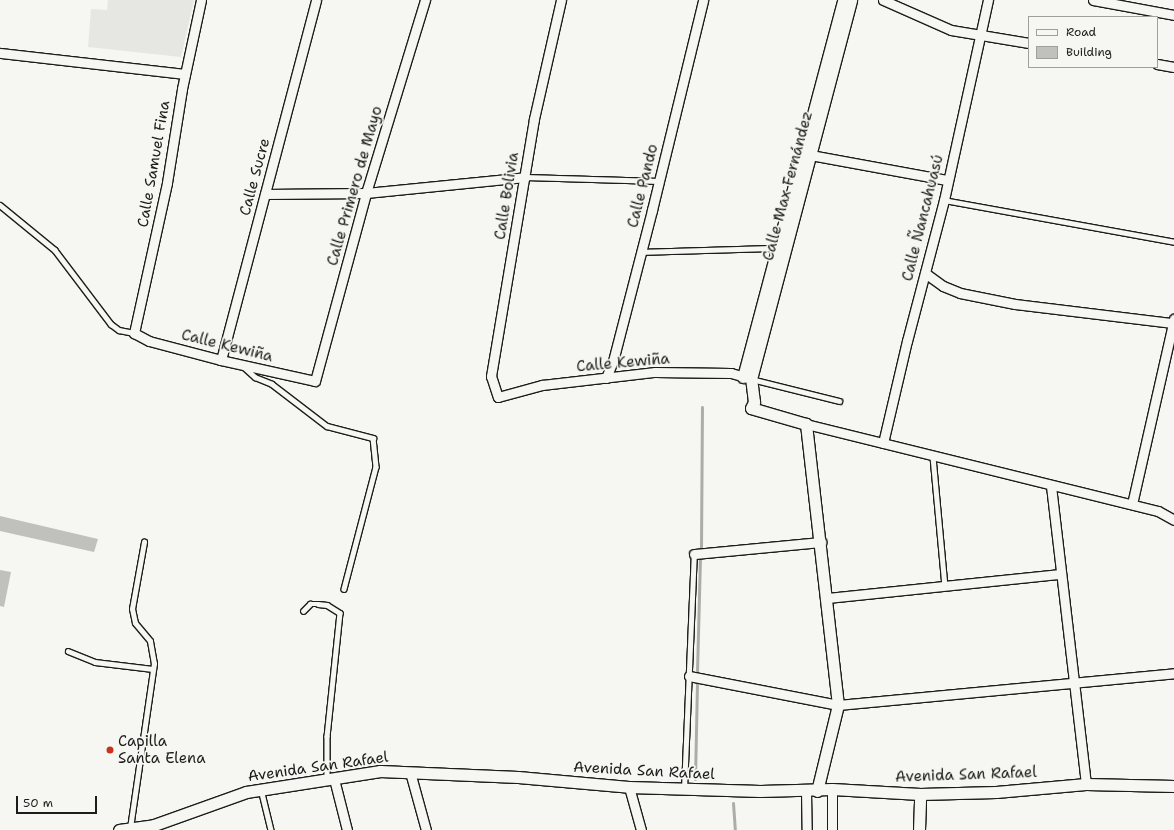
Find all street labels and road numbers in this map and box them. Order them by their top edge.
street label: Calle Samuel Fina [134,99,174,229]
street label: Calle Primero de Mayo [324,104,386,268]
street label: Calle Max Fernández [759,109,817,263]
street label: Calle Sucre [236,136,274,218]
street label: Calle Pando [624,142,662,230]
street label: Calle Bolivia [491,151,523,241]
street label: Calle Ñancahuasú [899,153,947,283]
street label: Calle Kewiña [179,326,275,366]
street label: Calle Kewiña [576,350,670,376]
street label: Avenida San Rafael [247,748,389,786]
street label: Avenida San Rafael [573,758,715,784]
street label: Avenida San Rafael [895,764,1037,786]

